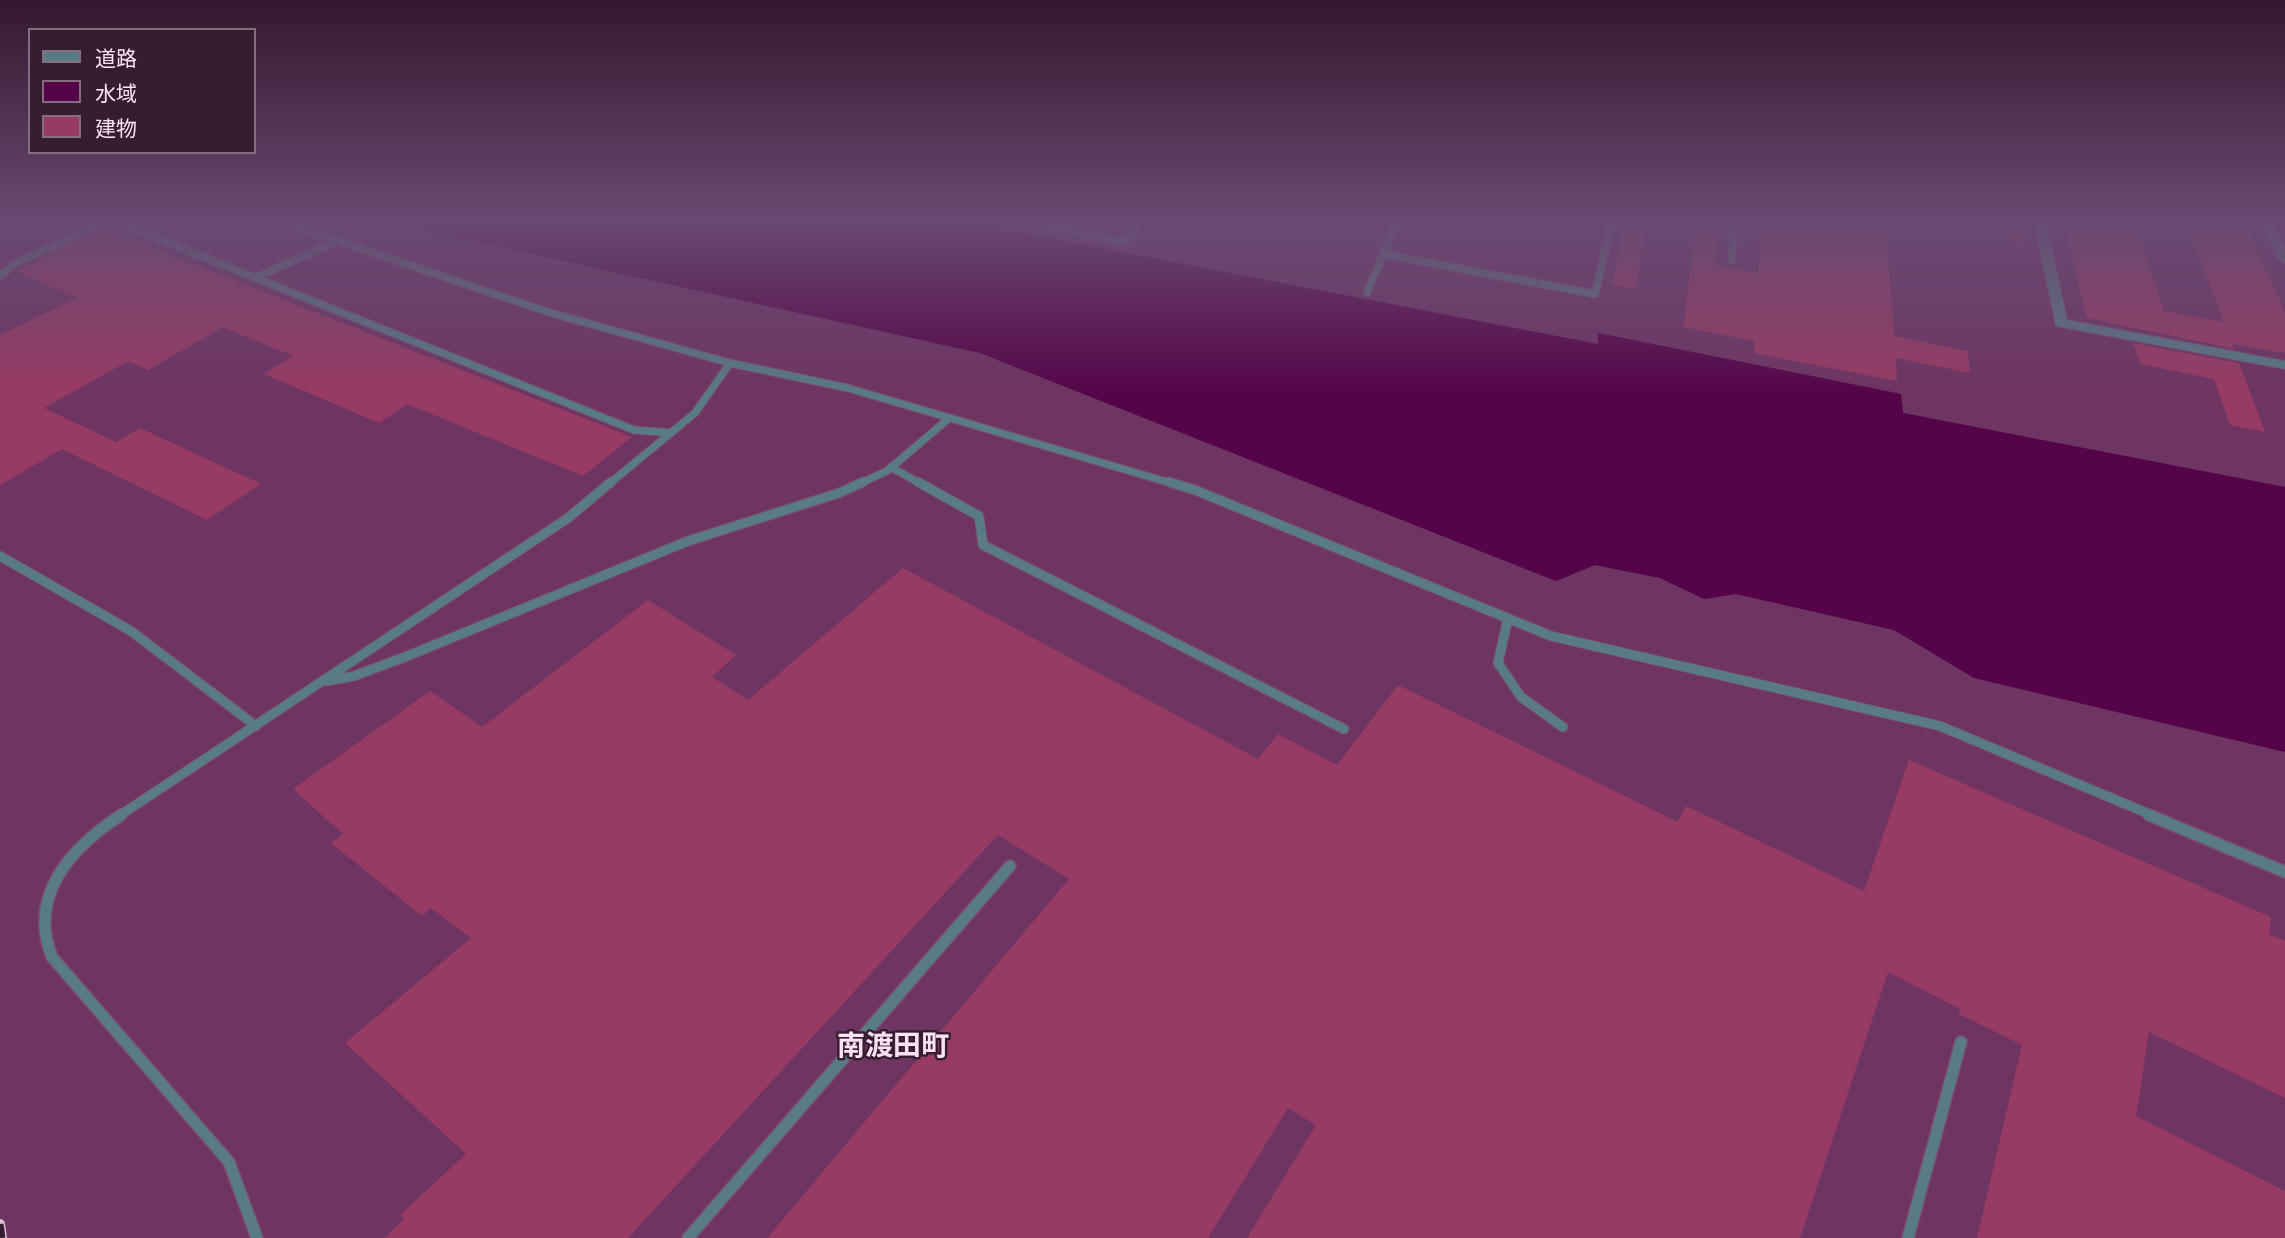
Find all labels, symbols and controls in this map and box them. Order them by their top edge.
legend [28,28,256,154]
text: 道路 [95,47,137,70]
text: 水域 [95,82,137,105]
text: 建物 [95,117,137,140]
district label: 南渡田町 [837,1030,949,1064]

